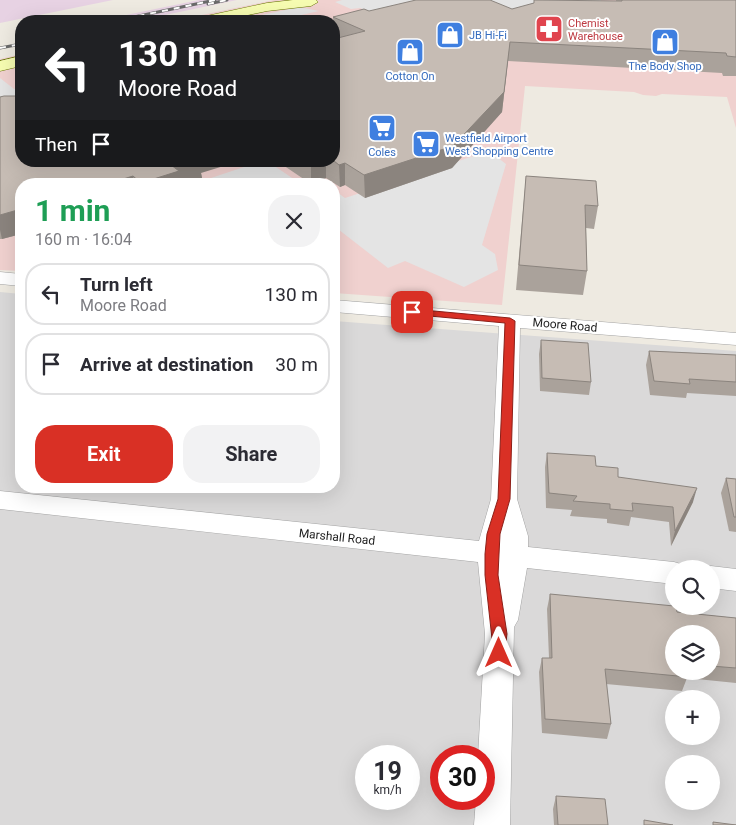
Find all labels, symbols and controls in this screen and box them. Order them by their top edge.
pharmacy icon: Chemist Warehouse [534,14,564,44]
place label: Chemist Warehouse [568,17,623,43]
shop icon: JB Hi-Fi [435,20,465,50]
shop icon: The Body Shop [650,27,680,57]
place label: JB Hi-Fi [469,29,507,42]
text: 130 m [118,34,217,75]
icon: left [35,35,100,100]
shop icon: Cotton On [395,37,425,67]
place label: The Body Shop [628,60,702,73]
place label: Cotton On [385,70,435,83]
text: Moore Road [118,76,237,101]
supermarket icon: Coles [367,113,397,143]
supermarket icon: Westfield Airport West Shopping Centre [411,129,441,159]
icon: arrive [87,130,115,158]
place label: Westfield Airport West Shopping Centre [445,132,554,158]
text: Then [35,133,77,156]
place label: Coles [368,146,396,159]
text: 1 min [35,193,110,228]
button: close [268,195,320,247]
text: 160 m · 16:04 [35,230,132,249]
text: Turn left [80,273,153,296]
icon: left [37,280,65,308]
text: 130 m [265,283,318,306]
pin [391,291,433,333]
text: Moore Road [80,296,167,315]
icon: arrive [398,298,426,326]
street label: Moore Road [532,315,598,335]
icon: arrive [37,350,65,378]
text: Arrive at destination [80,353,253,376]
text: 30 m [275,353,318,376]
button: Exit [35,425,173,483]
button: Share [183,425,320,483]
street label: Marshall Road [298,526,376,548]
map controls [665,560,720,810]
button: search [665,560,720,615]
button: layers [665,625,720,680]
position arrow [472,626,524,678]
button: + [665,690,720,745]
speed limit sign: 30 [430,745,495,810]
button: − [665,755,720,810]
text: 19 [373,757,402,786]
text: km/h [373,783,402,797]

